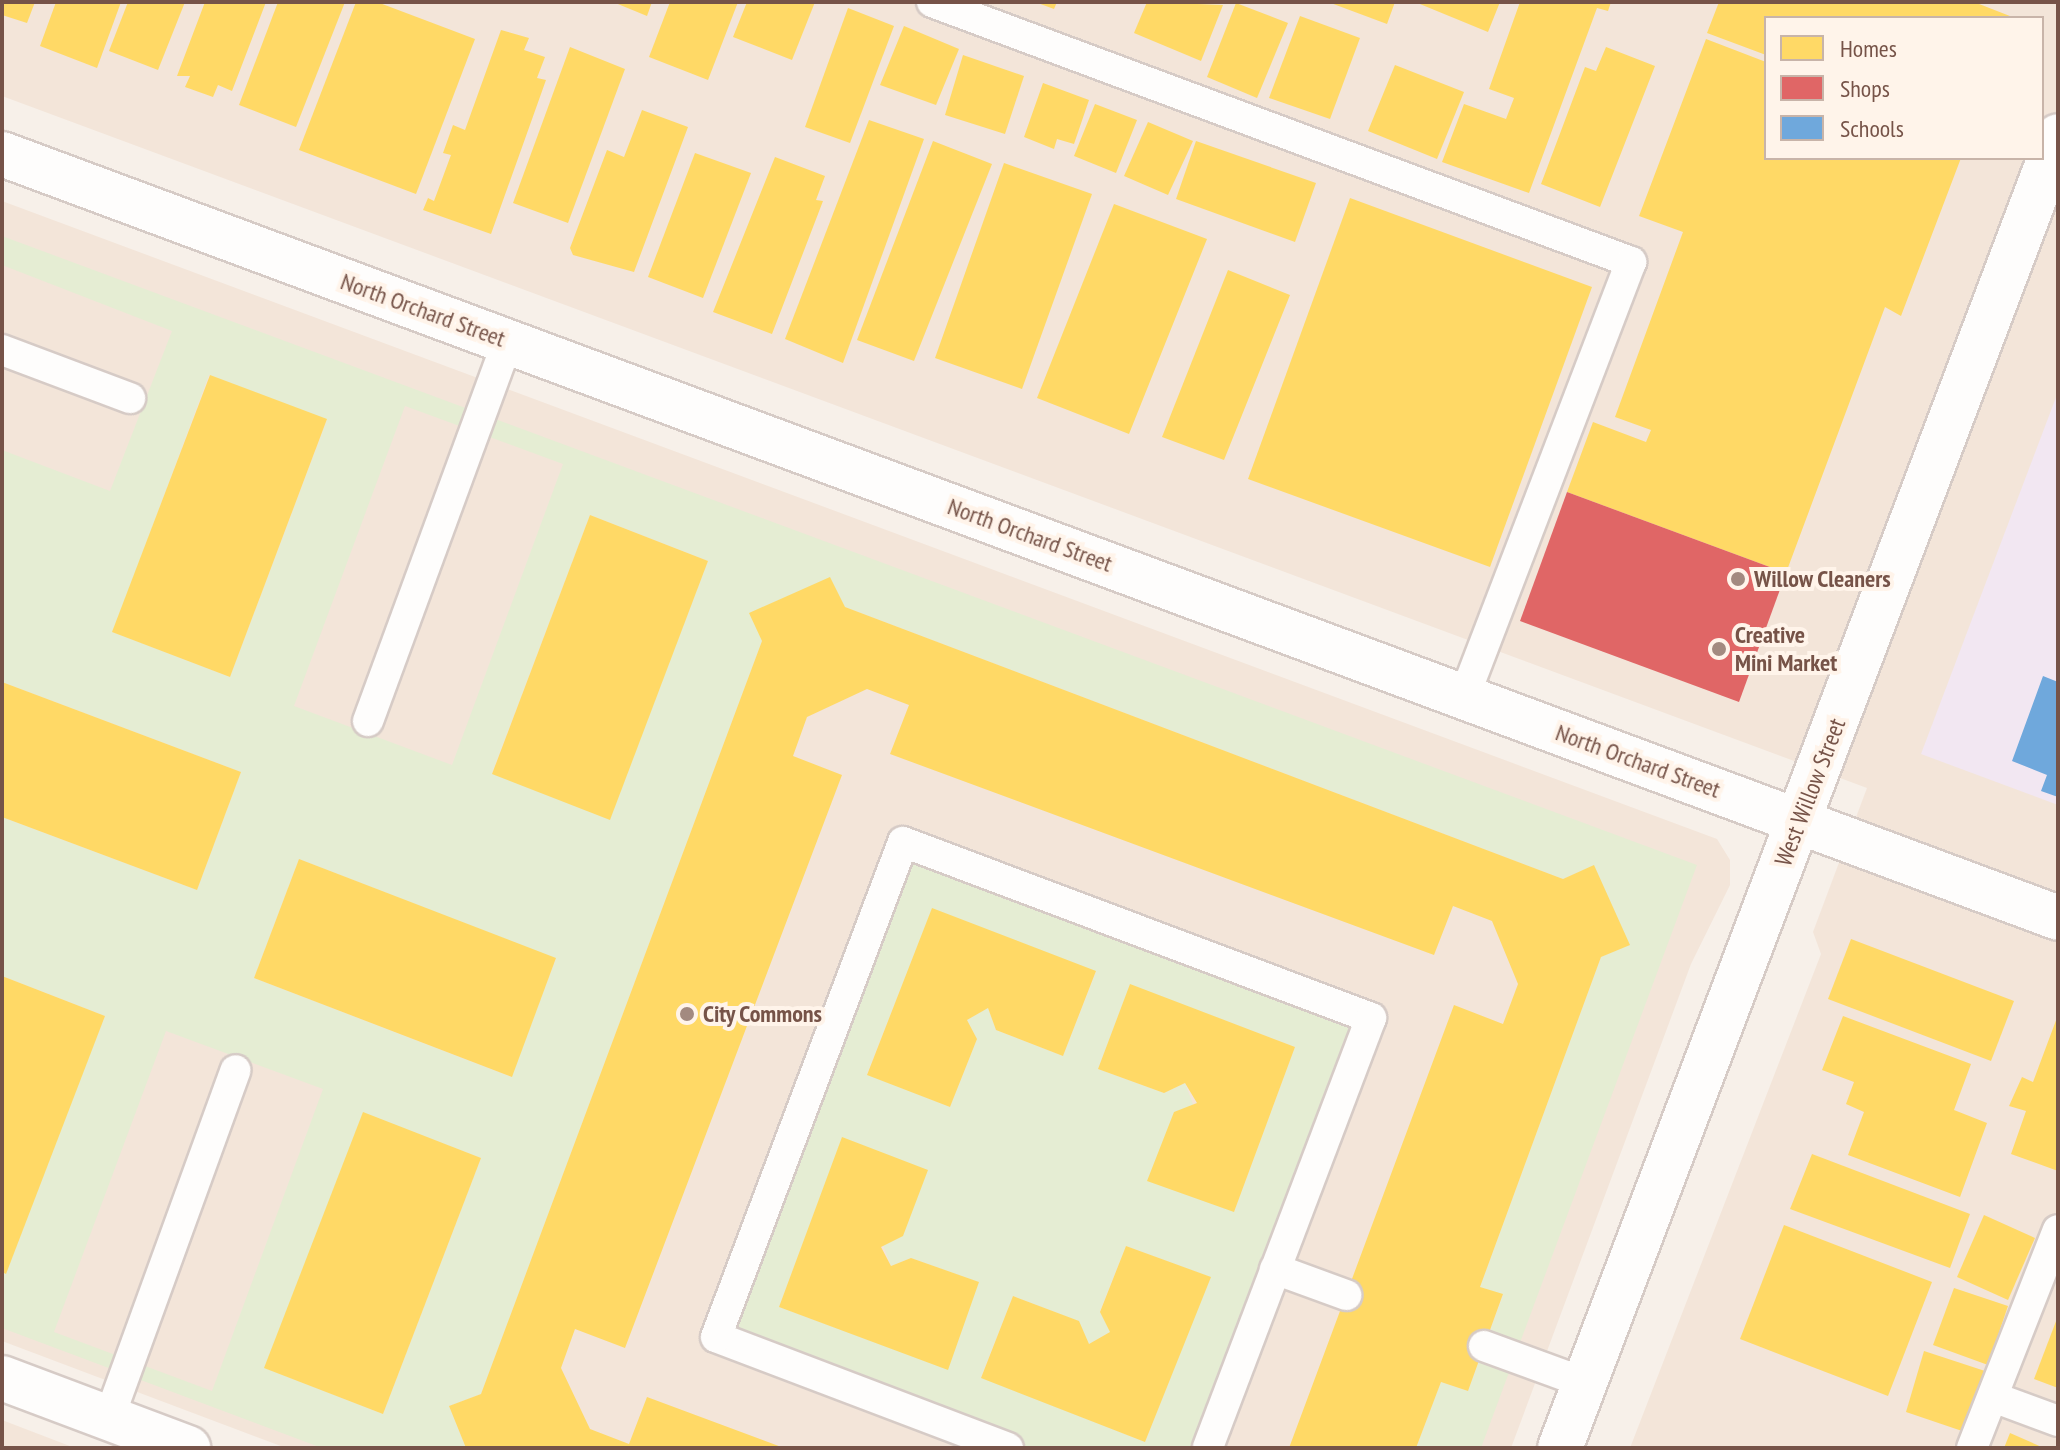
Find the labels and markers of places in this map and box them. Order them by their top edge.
place label: Willow Cleaners [1754,565,1891,593]
marker: Willow Cleaners [1729,570,1747,588]
place label: Creative Mini Market [1735,621,1837,677]
marker: Creative Mini Market [1710,640,1728,658]
place label: City Commons [703,1000,823,1028]
marker: City Commons [678,1005,696,1023]

